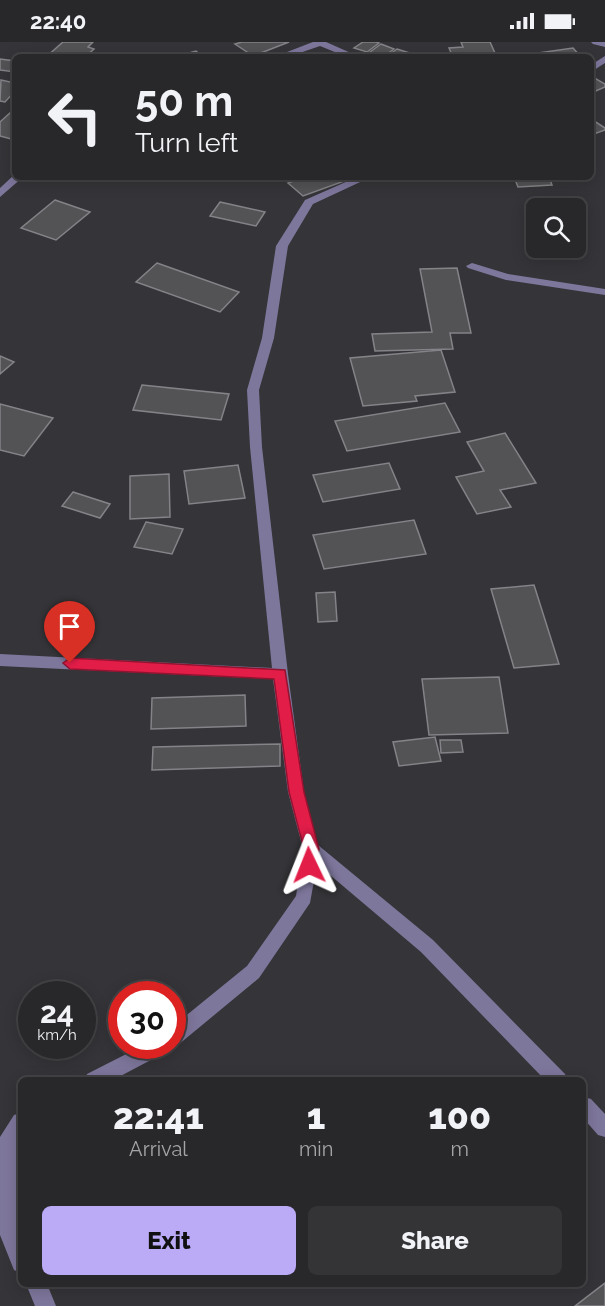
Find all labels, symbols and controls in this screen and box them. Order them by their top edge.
text: 22:40 [30,8,86,34]
text: 50 m [135,77,233,126]
icon: left [36,78,114,156]
text: Turn left [135,127,238,158]
map controls [526,198,586,258]
button: search [526,198,586,258]
pin [44,601,95,663]
icon: arrive [53,610,86,643]
position arrow [277,833,341,897]
speed limit sign: 30 [108,981,186,1059]
text: 24 [40,995,74,1030]
text: km/h [37,1026,77,1044]
text: 22:41 [113,1095,204,1137]
text: 1 [307,1095,325,1137]
text: 100 [428,1095,491,1137]
text: Arrival [129,1137,188,1161]
text: min [299,1137,333,1161]
text: m [450,1137,469,1161]
button: Exit [42,1206,296,1275]
button: Share [308,1206,562,1275]

